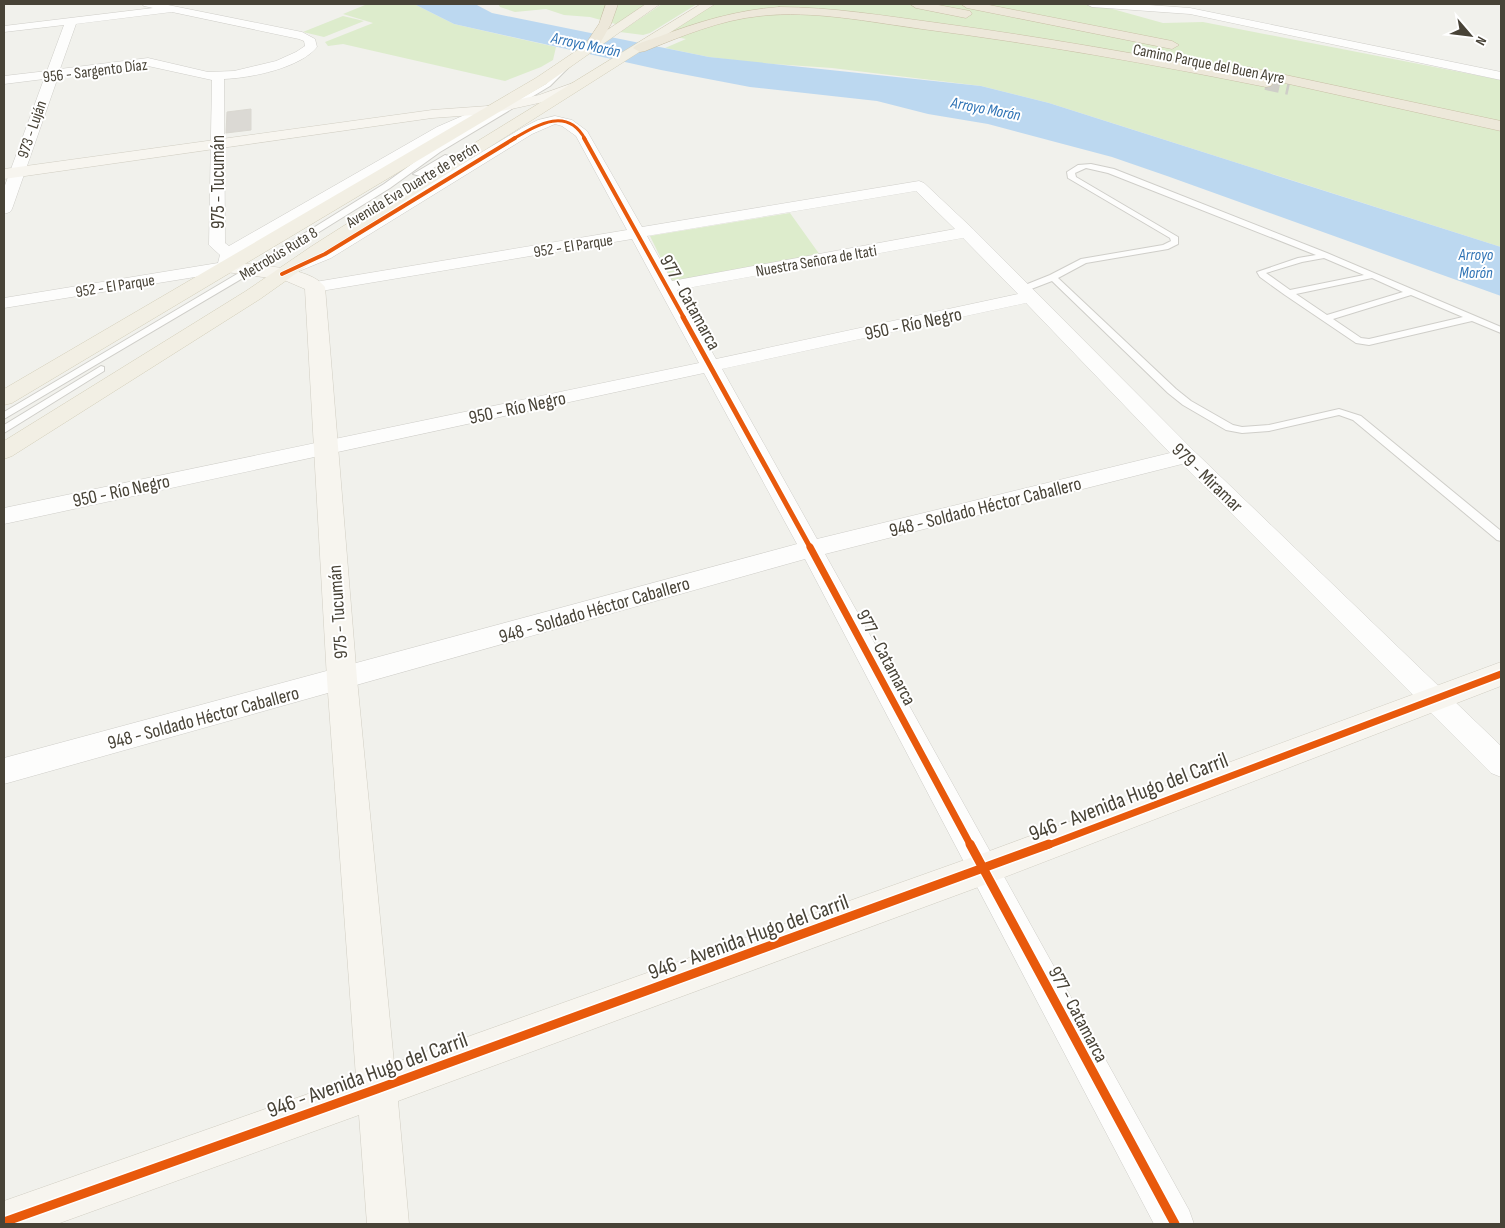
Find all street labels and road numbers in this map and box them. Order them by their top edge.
street label: Camino Parque del Buen Ayre [1131,40,1286,89]
street label: 956 - Sargento Díaz [42,56,149,87]
street label: 973 - Luján [14,98,51,161]
street label: 975 - Tucumán [207,135,230,229]
street label: Avenida Eva Duarte de Perón [342,138,483,233]
street label: Metrobús Ruta 8 [236,223,321,285]
street label: 952 - El Parque [532,231,614,262]
street label: Nuestra Señora de Itati [754,241,878,281]
street label: 977 - Catamarca [654,251,725,354]
street label: 952 - El Parque [74,271,156,302]
street label: 950 - Río Negro [863,303,964,346]
street label: 950 - Río Negro [467,387,568,430]
street label: 979 - Miramar [1167,439,1248,518]
street label: 950 - Río Negro [71,470,172,513]
street label: 948 - Soldado Héctor Caballero [887,472,1084,542]
street label: 975 - Tucumán [324,564,353,660]
street label: 948 - Soldado Héctor Caballero [496,572,692,649]
street label: 977 - Catamarca [851,606,921,710]
street label: 948 - Soldado Héctor Caballero [105,682,302,755]
street label: 946 - Avenida Hugo del Carril [1025,747,1232,848]
street label: 946 - Avenida Hugo del Carril [645,889,853,986]
street label: 977 - Catamarca [1043,963,1113,1067]
street label: 946 - Avenida Hugo del Carril [264,1027,472,1124]

